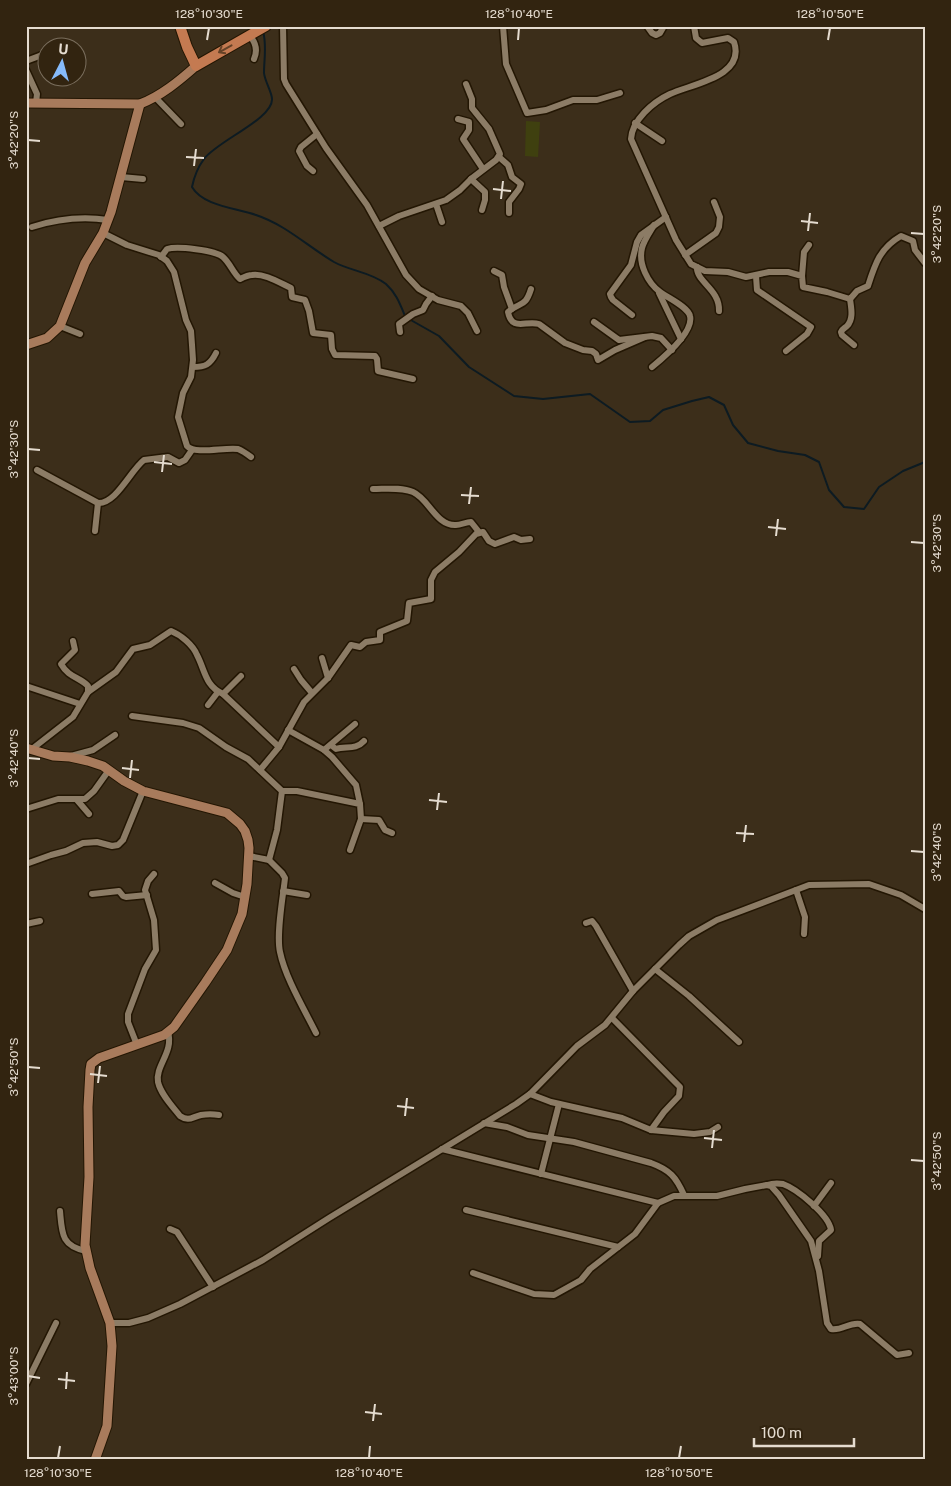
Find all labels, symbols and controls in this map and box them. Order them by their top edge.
text: 128°10'30"E [175,7,243,21]
text: 128°10'40"E [485,7,553,21]
text: 128°10'50"E [796,7,864,21]
north arrow [38,38,88,88]
text: U [57,41,69,58]
one-way arrow [218,44,233,54]
text: 3°42'20"S [7,111,21,169]
text: 3°42'20"S [930,205,944,263]
text: 3°42'30"S [7,420,21,478]
text: 3°42'30"S [930,514,944,572]
text: 3°42'40"S [7,729,21,787]
text: 3°42'40"S [930,823,944,881]
text: 3°42'50"S [7,1038,21,1096]
text: 3°42'50"S [930,1132,944,1190]
text: 3°43'00"S [7,1347,21,1405]
scale bar [754,1416,854,1448]
text: 100 m [761,1424,802,1441]
text: 128°10'30"E [24,1466,92,1480]
text: 128°10'40"E [335,1466,403,1480]
text: 128°10'50"E [645,1466,713,1480]

